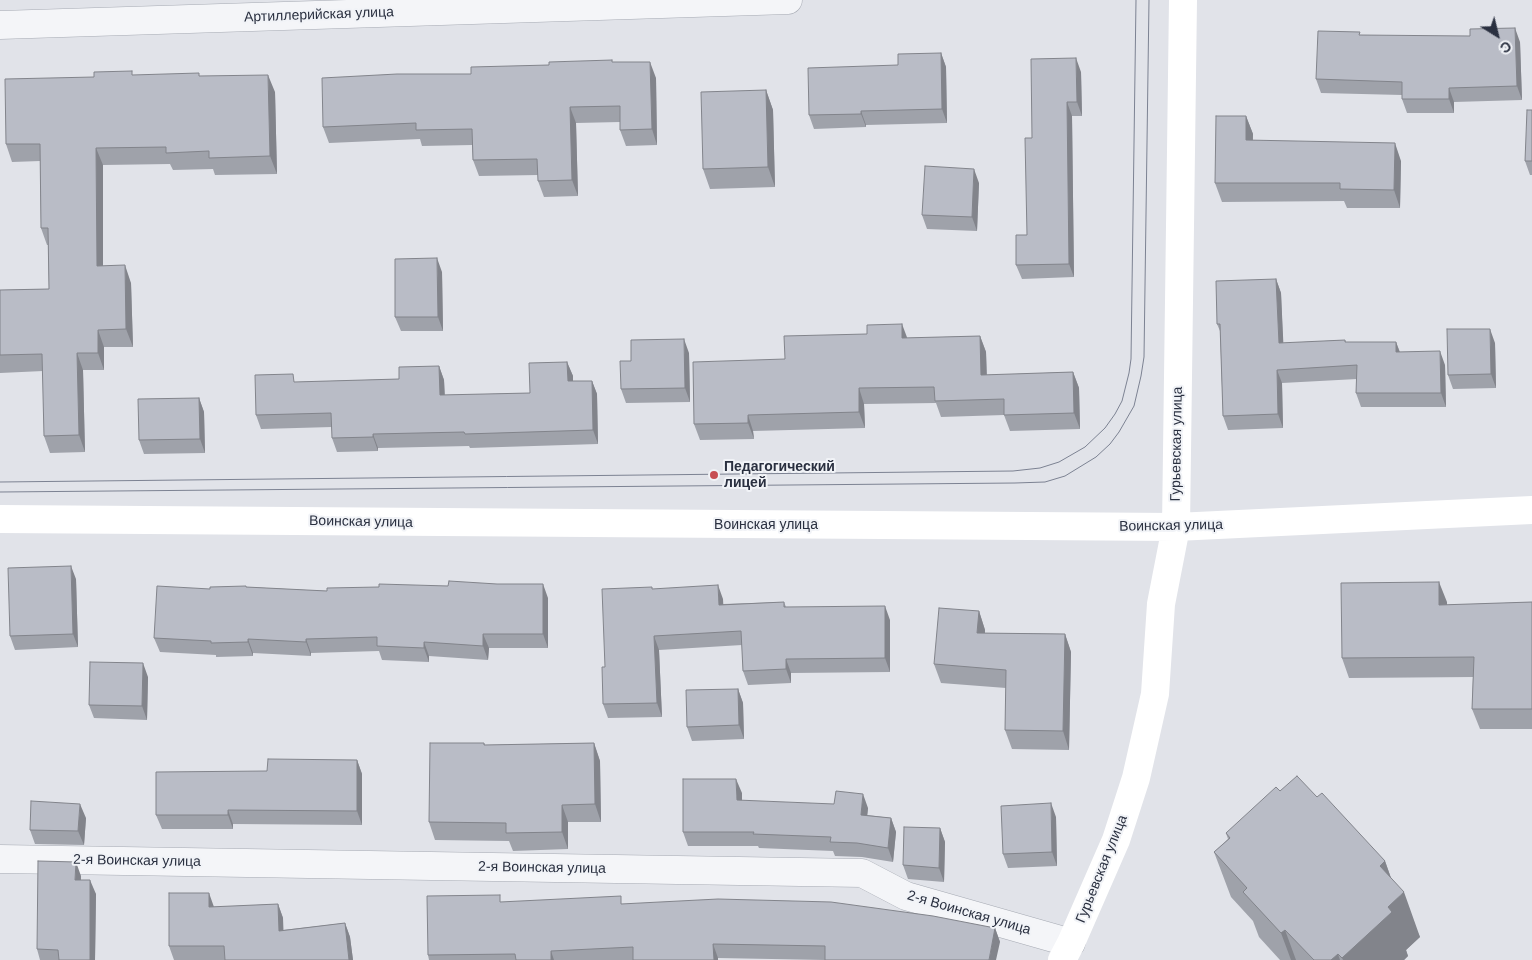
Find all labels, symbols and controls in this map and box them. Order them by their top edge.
street label: Артиллерийская улица [244,4,394,26]
north arrow [1472,10,1522,60]
text: С [1497,38,1515,57]
street label: Гурьевская улица [1168,386,1186,502]
place label: Педагогический лицей [724,459,835,492]
marker: Педагогический лицей [708,469,720,481]
street label: Воинская улица [309,513,413,531]
street label: Воинская улица [714,517,818,533]
street label: Воинская улица [1119,517,1223,535]
street label: Гурьевская улица [1073,813,1131,925]
street label: 2-я Воинская улица [73,851,201,871]
street label: 2-я Воинская улица [478,858,606,878]
street label: 2-я Воинская улица [905,887,1033,939]

